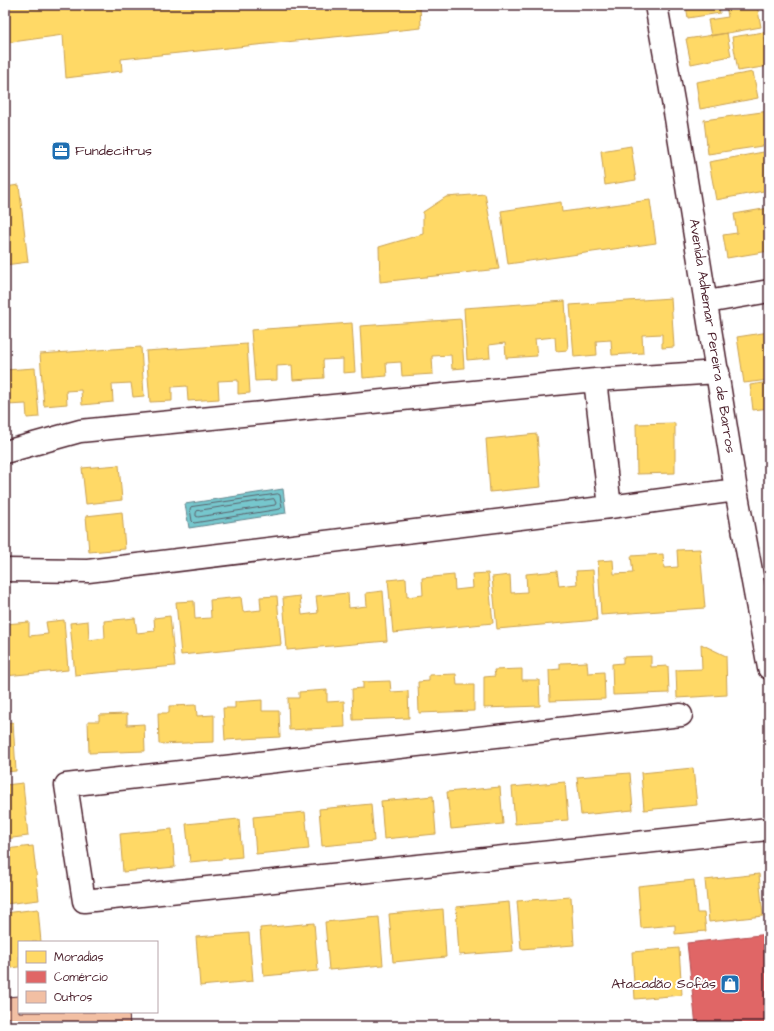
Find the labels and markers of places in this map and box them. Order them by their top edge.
office icon: Fundecitrus [50,140,72,162]
place label: Fundecitrus [75,141,152,161]
shop icon: Atacadão Sofás [719,973,741,995]
place label: Atacadão Sofás [611,974,716,994]

